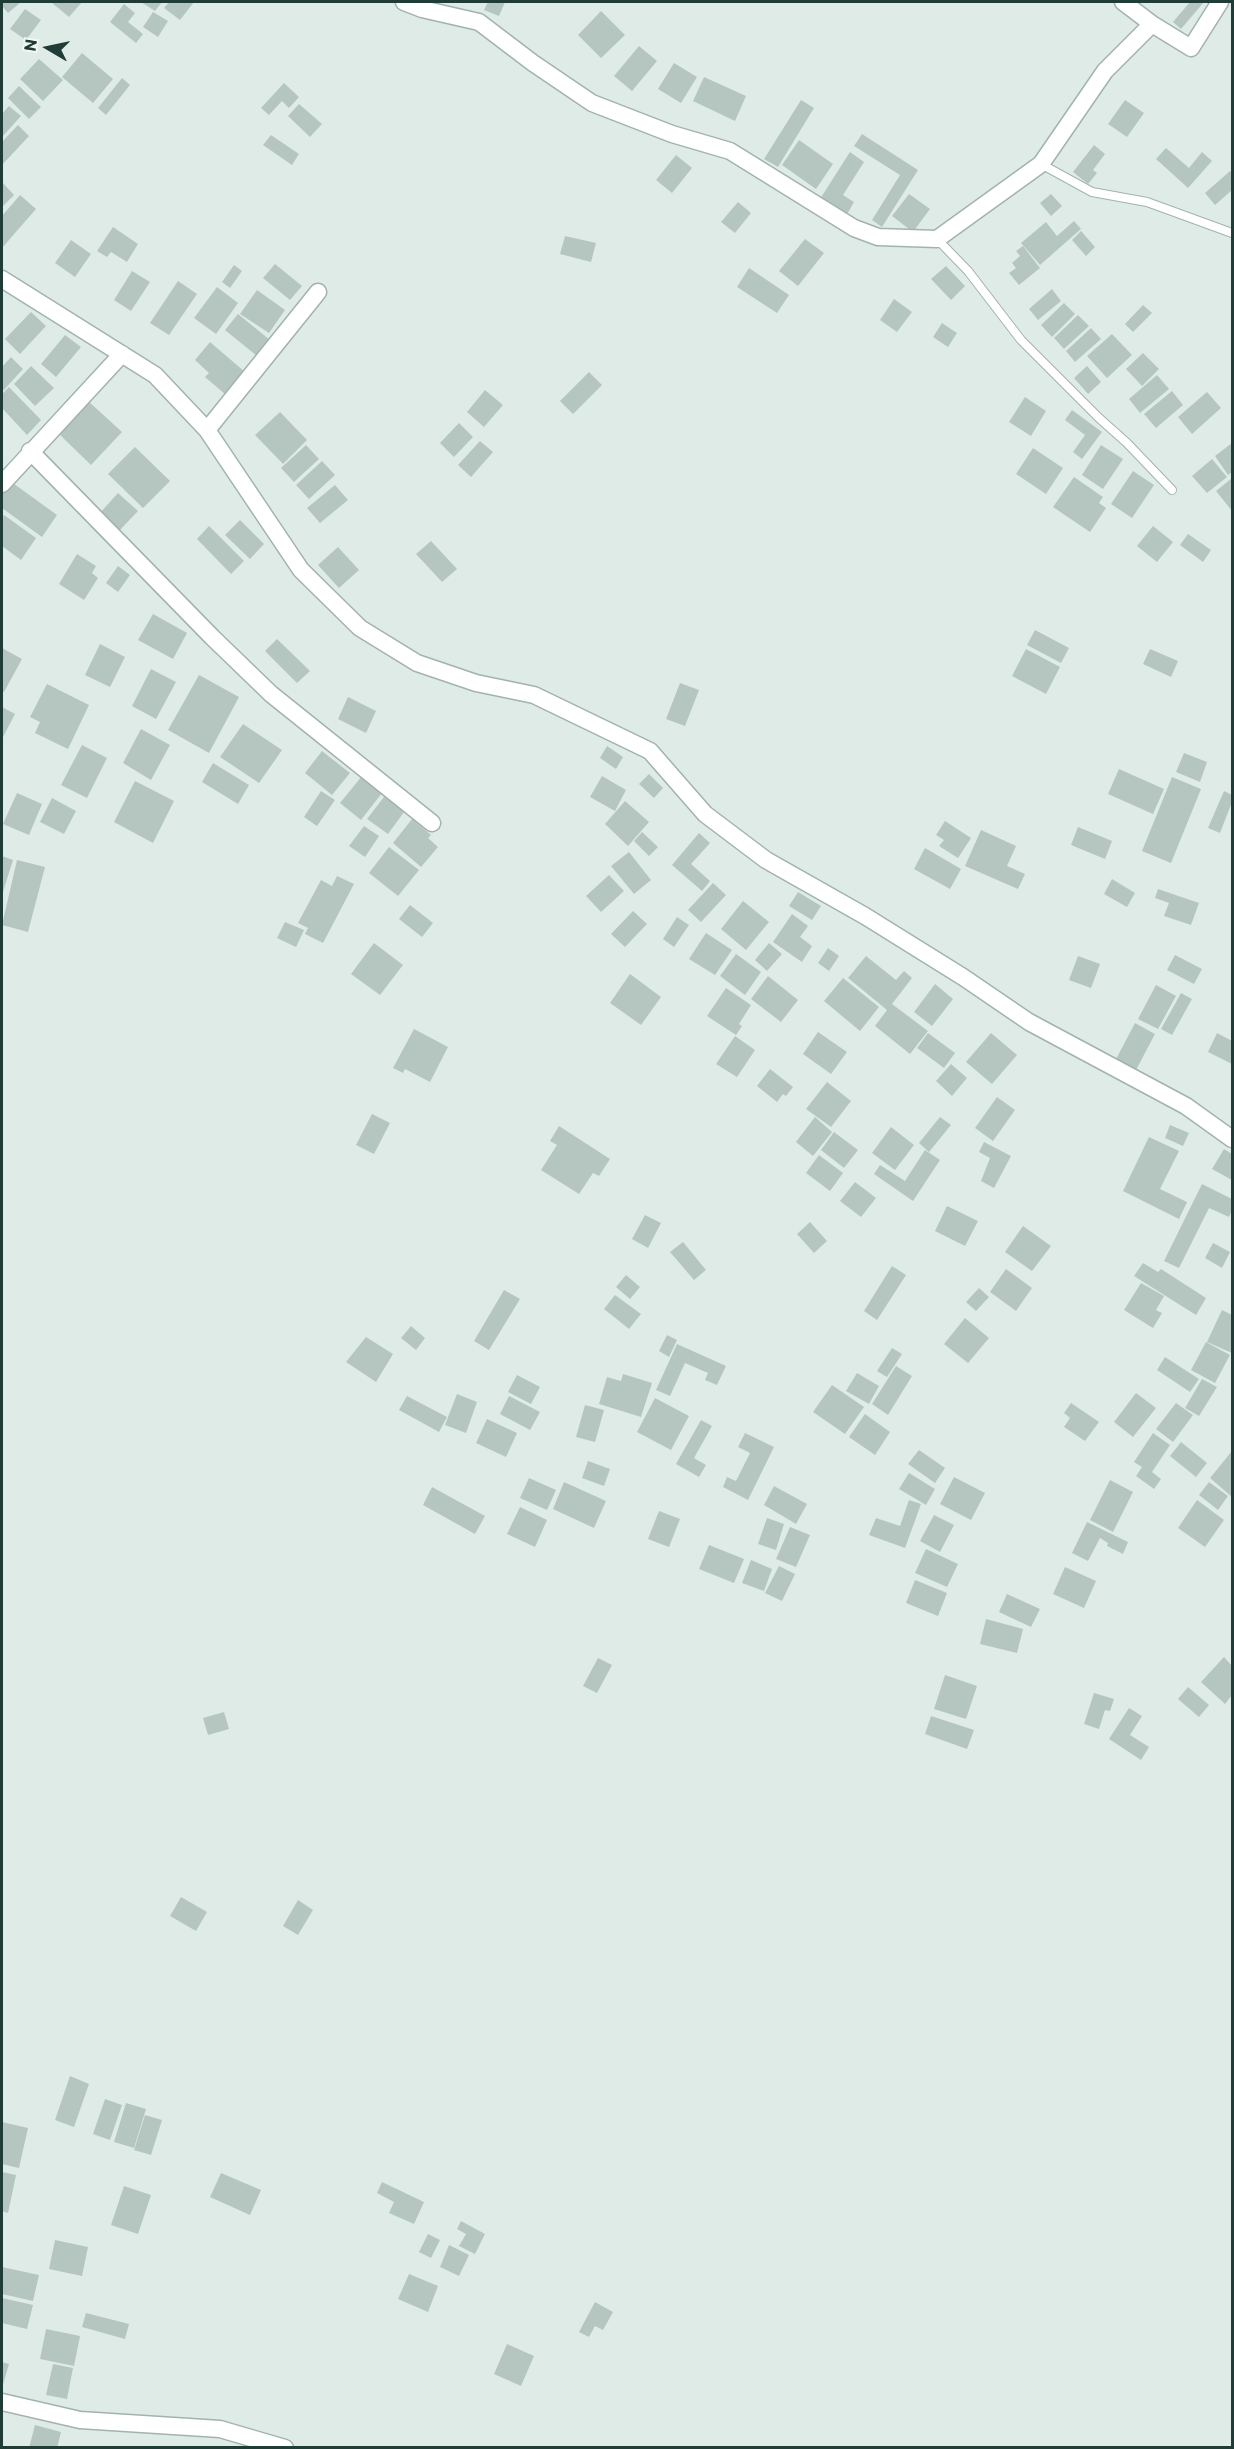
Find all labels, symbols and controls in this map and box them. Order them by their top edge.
north arrow [18,18,78,78]
text: N [19,38,40,53]

